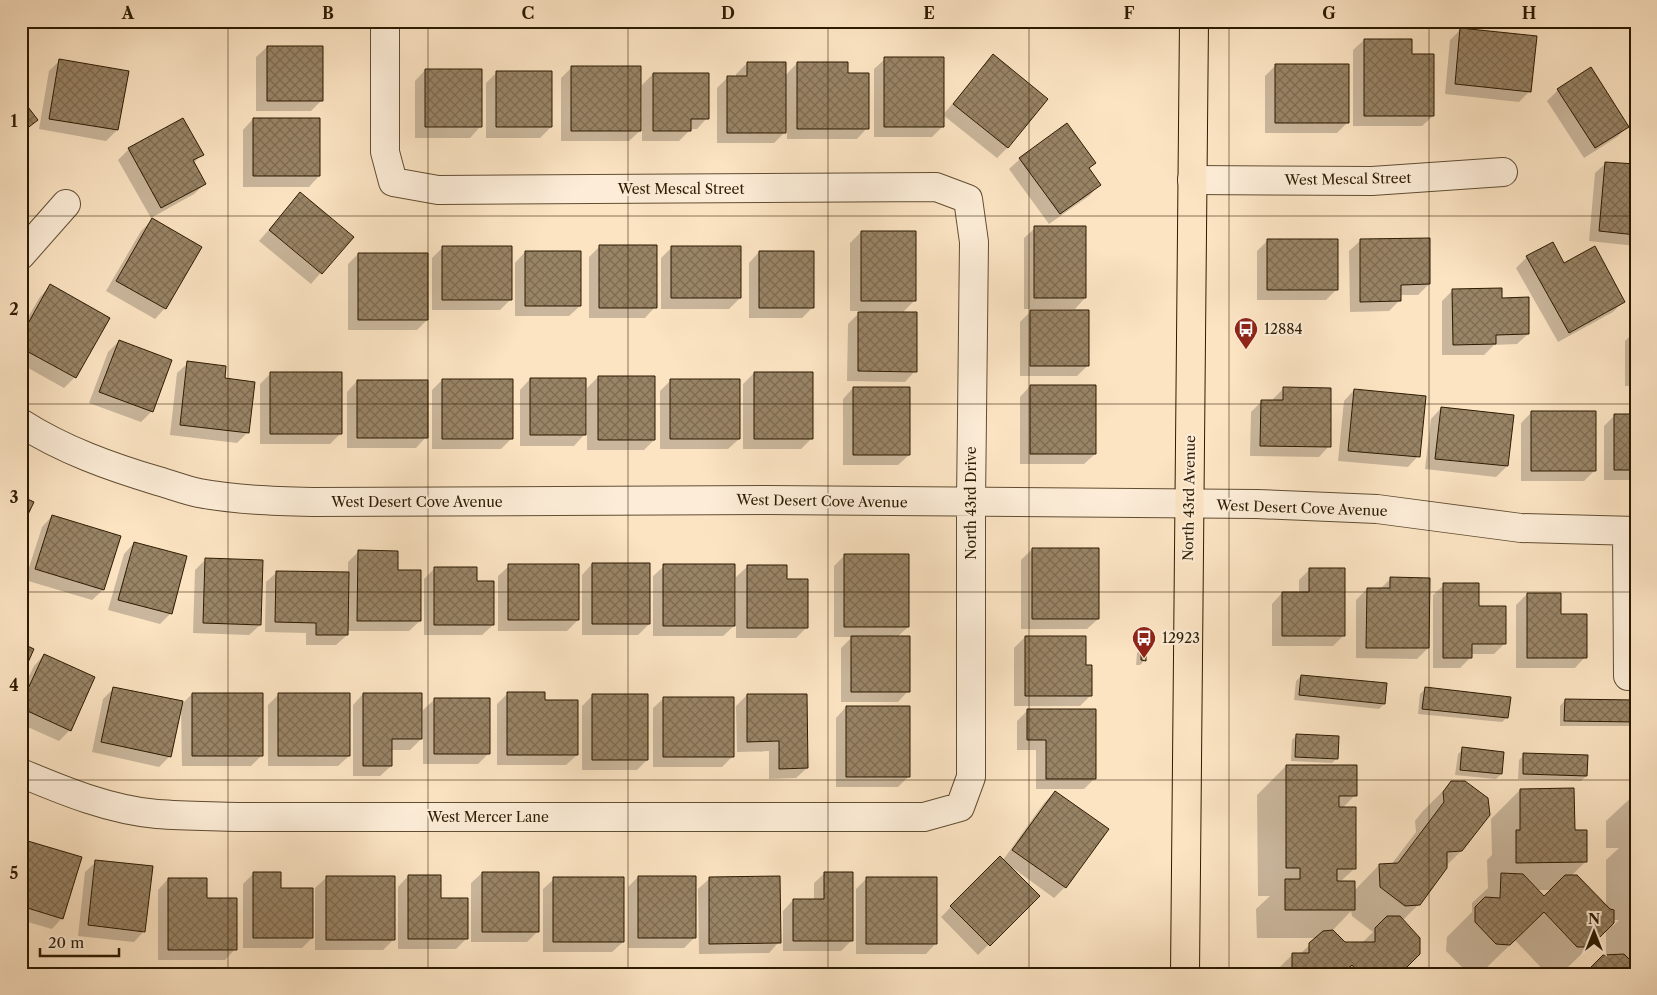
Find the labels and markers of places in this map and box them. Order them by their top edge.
bus stop icon: 12884 [1233,316,1259,350]
place label: 12884 [1264,320,1303,338]
bus stop icon: 12923 [1131,625,1157,659]
place label: 12923 [1162,629,1200,647]

